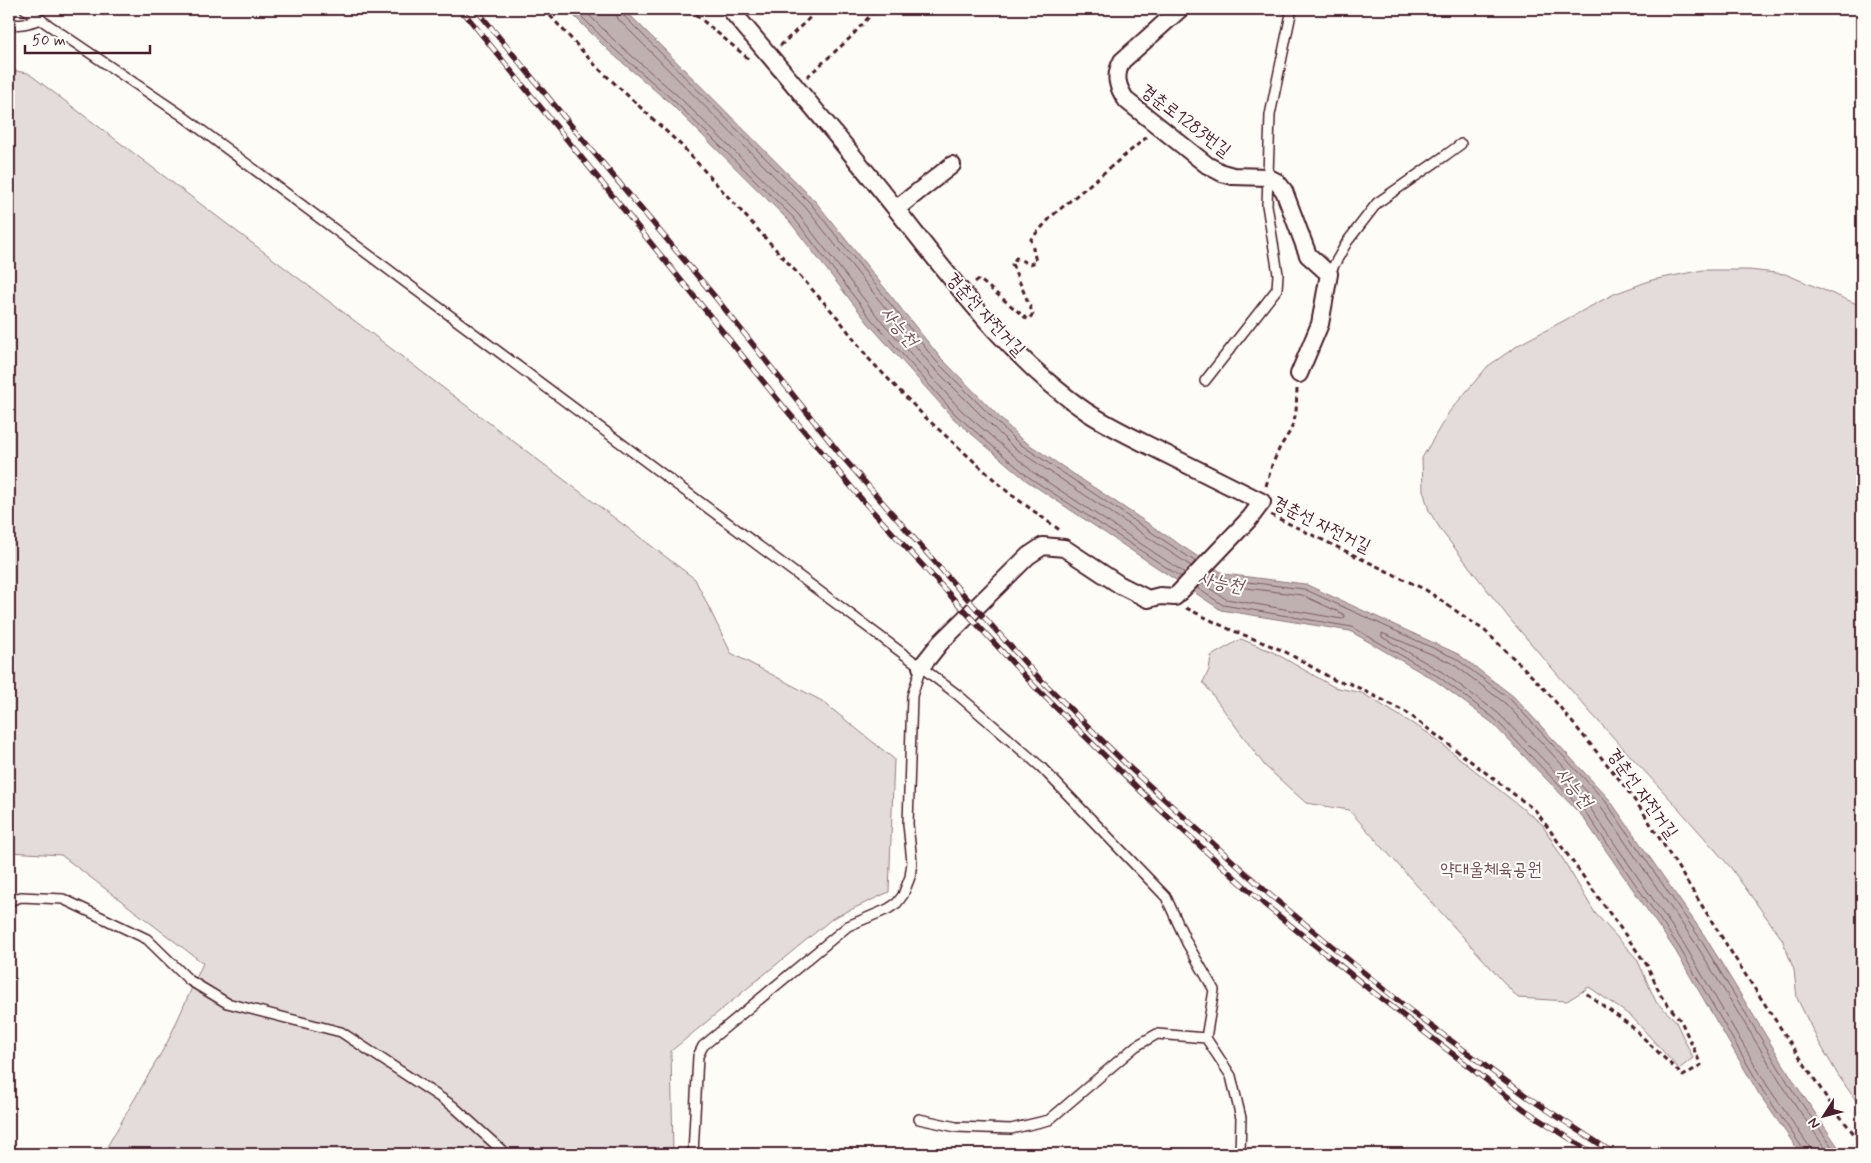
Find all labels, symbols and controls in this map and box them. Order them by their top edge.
scale bar [25,22,150,54]
text: 50 m [32,31,66,51]
street label: 경춘로1283번길 [1135,79,1236,163]
street label: 경춘선 자전거길 [940,268,1031,362]
water label: 사능천 [875,301,924,354]
street label: 경춘선 자전거길 [1269,491,1375,559]
water label: 사능천 [1196,565,1247,600]
street label: 경춘선 자전거길 [1601,744,1683,844]
water label: 사능천 [1550,762,1599,815]
park label: 약대울체육공원 [1440,858,1542,882]
north arrow [1798,1090,1848,1140]
text: N [1804,1114,1824,1132]

